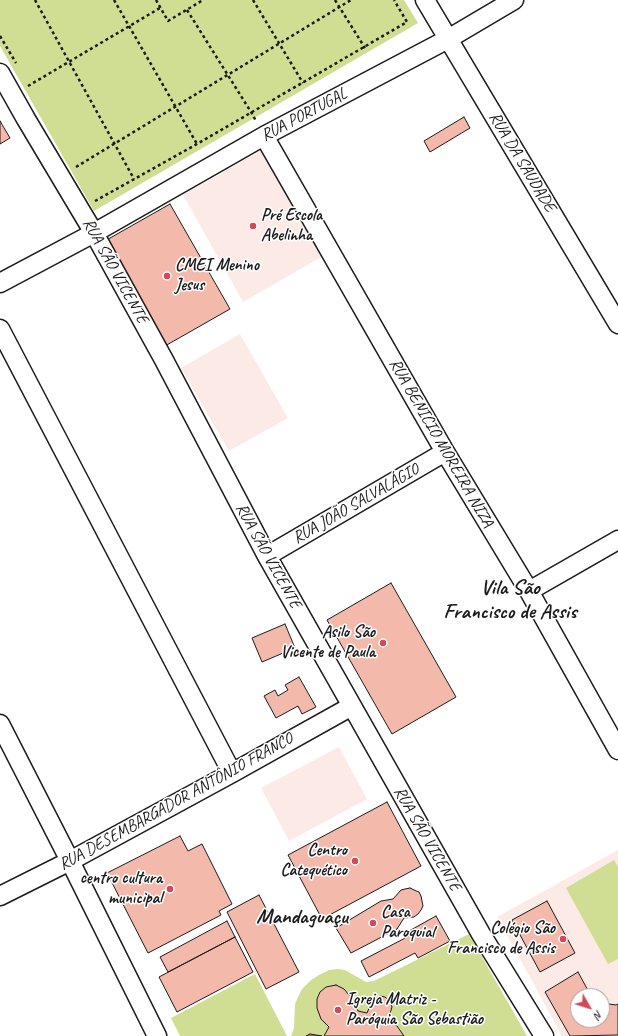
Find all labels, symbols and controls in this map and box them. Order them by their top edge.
street label: RUA PORTUGAL [258,84,350,146]
street label: RUA DA SAUDADE [484,108,560,216]
place label: Pré Escola Abelinha [261,206,322,246]
street label: RUA SÃO VICENTE [78,215,152,327]
marker: Pré Escola Abelinha [248,221,258,231]
place label: CMEI Menino Jesus [175,256,259,296]
marker: CMEI Menino Jesus [162,271,172,281]
street label: RUA BENICIO MOREIRA NIZA [384,355,498,531]
street label: RUA JOÃO SALVALÁGIO [289,460,423,548]
street label: RUA SÃO VICENTE [231,500,305,612]
district label: Vila São Francisco de Assis [444,575,576,625]
place label: Asilo São Vicente de Paula [280,623,375,663]
marker: Asilo São Vicente de Paula [378,638,388,648]
street label: RUA DESEMBARGADOR ANTÔNIO FRANCO [55,729,297,875]
street label: RUA SÃO VICENTE [389,783,465,895]
place label: Centro Catequético [280,841,347,881]
marker: Centro Catequético [350,856,360,866]
place label: centro cultura municipal [80,869,162,909]
marker: centro cultura municipal [165,884,175,894]
place label: Casa Paroquial [381,903,434,943]
district label: Mandaguaçu [256,904,348,930]
marker: Casa Paroquial [368,918,378,928]
place label: Colégio São Francisco de Assis [447,919,555,959]
marker: Colégio São Francisco de Assis [558,934,568,944]
north arrow [570,988,610,1028]
place label: Igreja Matriz - Paróquia São Sebastião [346,990,483,1030]
marker: Igreja Matriz - Paróquia São Sebastião [333,1005,343,1015]
text: N [591,1008,606,1022]

